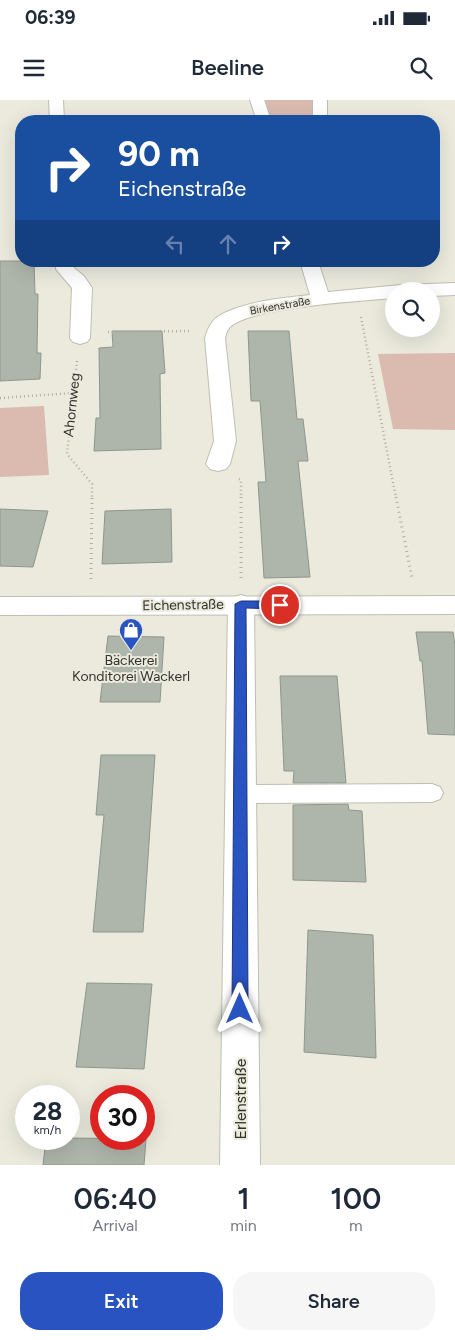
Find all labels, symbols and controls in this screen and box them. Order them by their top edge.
text: 06:39 [25,6,76,29]
icon: menu [20,54,48,82]
text: Beeline [191,54,264,81]
icon: search [407,54,435,82]
text: 90 m [118,133,200,175]
icon: right [35,135,100,200]
text: Eichenstraße [118,175,246,202]
icon: left [161,230,189,258]
icon: ahead [214,230,242,258]
icon: right [267,230,295,258]
map controls [385,282,440,337]
button: search [385,282,440,337]
street label: Birkenstraße [249,294,311,318]
street label: Ahornweg [60,372,84,438]
pin [259,584,301,626]
icon: arrive [266,591,294,619]
street label: Eichenstraße [142,596,224,614]
shop icon: Bäckerei Konditorei Wackerl [118,617,144,651]
place label: Bäckerei Konditorei Wackerl [72,652,190,685]
position arrow [213,982,265,1034]
street label: Erlenstraße [231,1058,250,1139]
speed limit sign: 30 [90,1085,155,1150]
text: 28 [33,1096,62,1126]
text: km/h [34,1123,61,1137]
text: 06:40 [74,1180,157,1217]
text: 1 [237,1180,250,1217]
text: 100 [330,1180,381,1217]
text: Arrival [93,1216,138,1235]
text: min [230,1216,257,1235]
text: m [349,1216,363,1235]
button: Exit [20,1272,223,1330]
button: Share [233,1272,435,1330]

